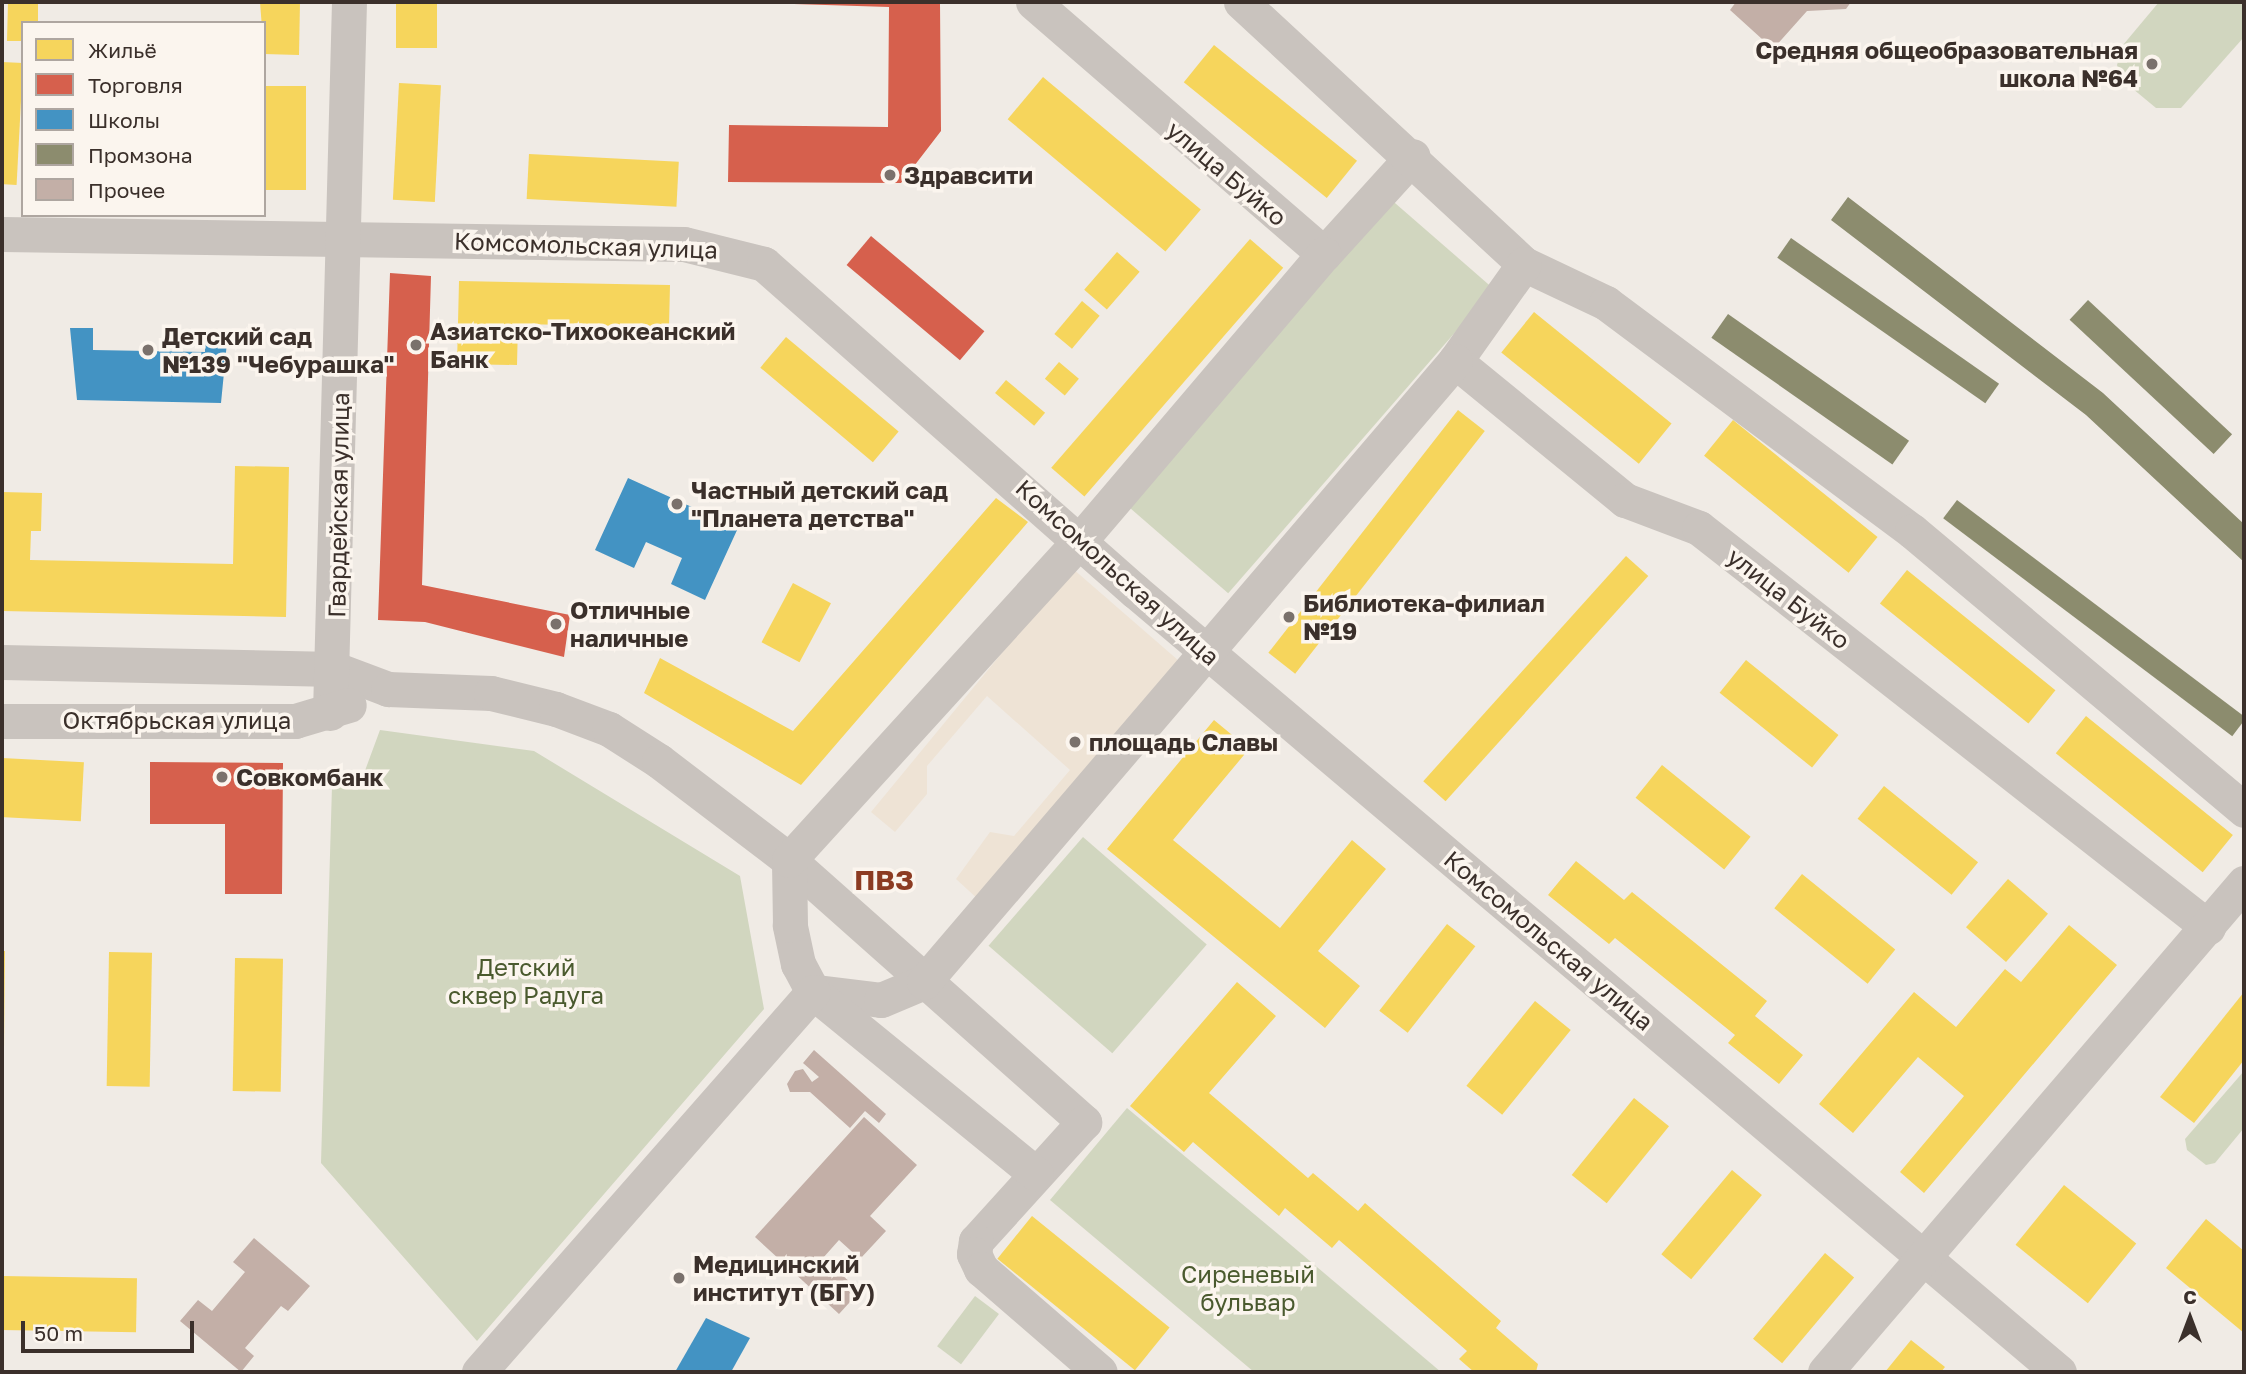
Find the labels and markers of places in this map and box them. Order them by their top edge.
place label: Средняя общеобразовательная школа №64 [1755,36,2138,92]
marker: Средняя общеобразовательная школа №64 [2144,56,2160,72]
place label: Здравсити [904,161,1033,189]
marker: Здравсити [882,167,898,183]
place label: Азиатско-Тихоокеанский Банк [430,317,735,373]
place label: Детский сад №139 "Чебурашка" [162,322,395,378]
marker: Азиатско-Тихоокеанский Банк [408,337,424,353]
marker: Детский сад №139 "Чебурашка" [140,342,156,358]
place label: Частный детский сад "Планета детства" [691,476,948,532]
marker: Частный детский сад "Планета детства" [669,496,685,512]
place label: Библиотека-филиал №19 [1303,589,1545,645]
place label: Отличные наличные [570,596,690,652]
marker: Библиотека-филиал №19 [1281,609,1297,625]
marker: Отличные наличные [548,616,564,632]
place label: площадь Славы [1089,728,1278,756]
marker: площадь Славы [1067,734,1083,750]
place label: Совкомбанк [236,763,383,791]
marker: Совкомбанк [214,769,230,785]
place label: Медицинский институт (БГУ) [693,1250,875,1306]
marker: Медицинский институт (БГУ) [671,1270,687,1286]

